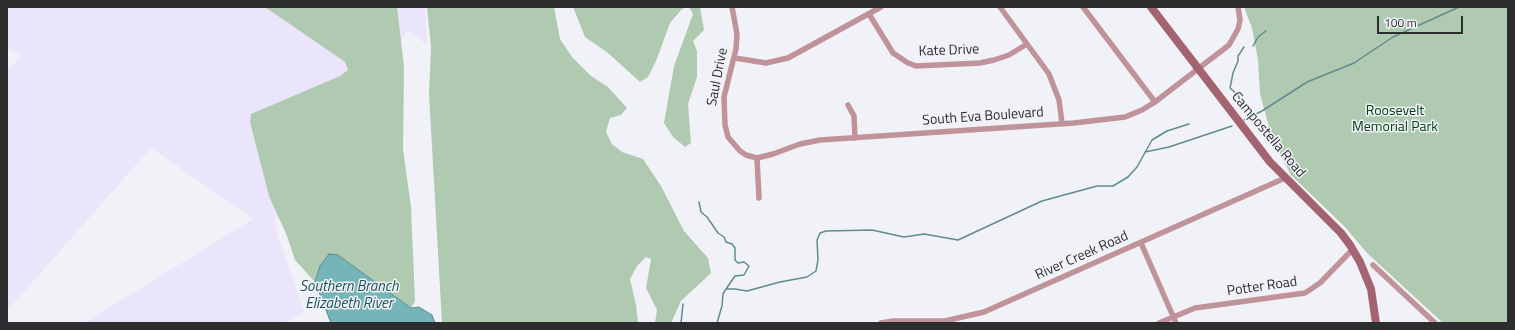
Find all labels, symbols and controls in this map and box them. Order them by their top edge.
scale bar [1379,8,1465,34]
text: 100 m [1384,13,1417,32]
street label: Kate Drive [918,42,980,60]
street label: Saul Drive [704,46,732,108]
street label: Campostella Road [1227,89,1309,181]
street label: South Eva Boulevard [922,104,1044,130]
park label: Roosevelt Memorial Park [1352,104,1438,136]
street label: River Creek Road [1033,228,1131,284]
street label: Potter Road [1226,274,1298,300]
water label: Southern Branch Elizabeth River [300,278,398,313]

